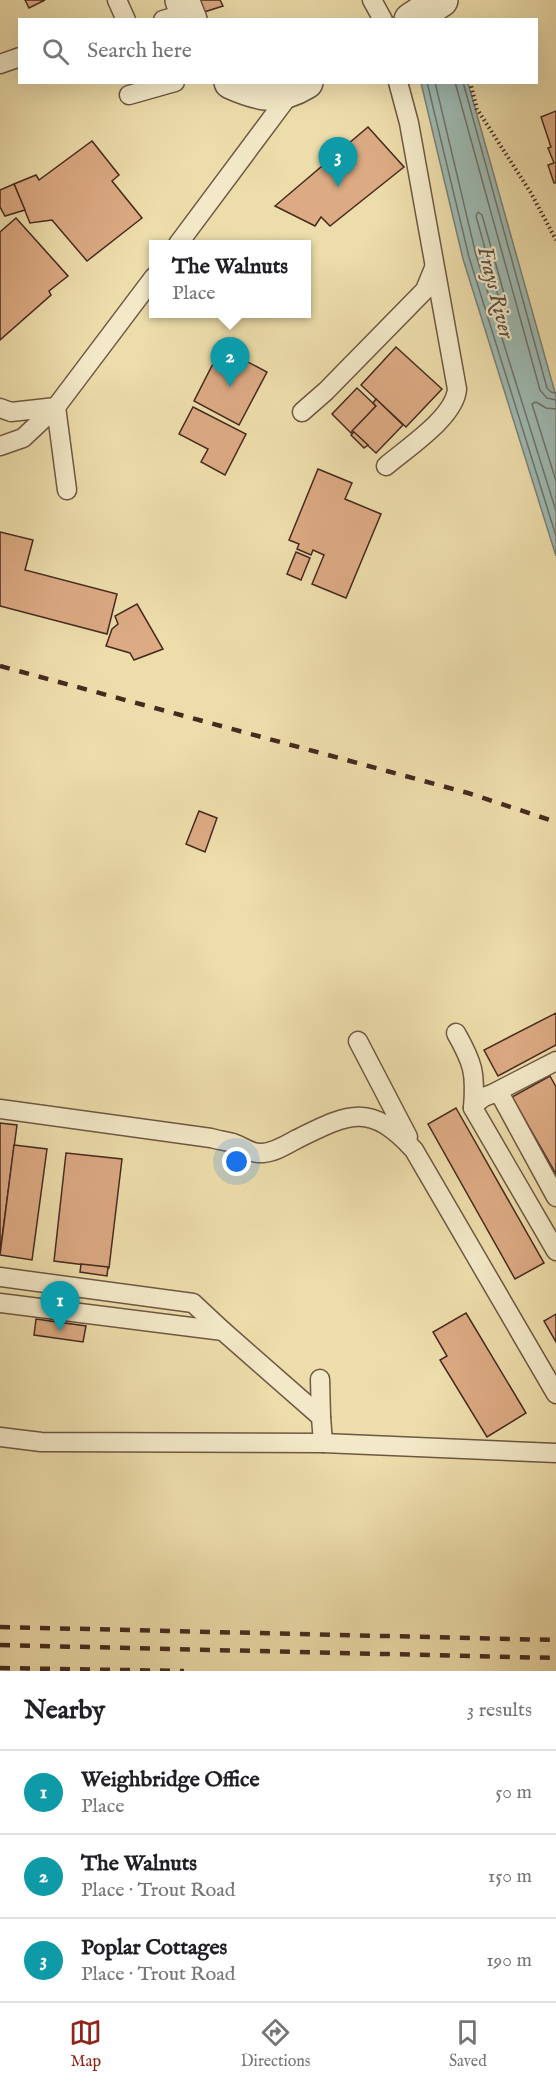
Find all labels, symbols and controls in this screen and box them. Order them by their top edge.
search box [18,18,538,84]
icon: search [39,35,72,68]
text: Search here [87,37,192,65]
pin: 3 [318,138,358,187]
popup [149,240,311,318]
water label: Frays River [470,244,520,343]
text: The Walnuts [172,253,288,281]
text: Place [172,281,215,306]
pin: 2 [210,338,250,387]
your location [222,1147,251,1176]
pin: 1 [40,1282,80,1331]
text: Nearby [24,1694,105,1727]
text: 3 results [467,1698,532,1723]
text: Weighbridge Office [81,1766,260,1794]
text: 1 [40,1780,47,1805]
text: 50 m [495,1780,532,1805]
text: Place [81,1794,124,1819]
text: The Walnuts [81,1850,197,1878]
text: 2 [39,1864,48,1889]
text: 150 m [488,1864,532,1889]
text: Place · Trout Road [81,1878,235,1903]
text: Poplar Cottages [81,1934,227,1962]
text: 3 [40,1948,47,1973]
text: 190 m [486,1948,532,1973]
text: Place · Trout Road [81,1962,235,1987]
tab: Map [69,2016,102,2072]
tab: Directions [241,2016,310,2072]
tab: Saved [449,2016,487,2072]

